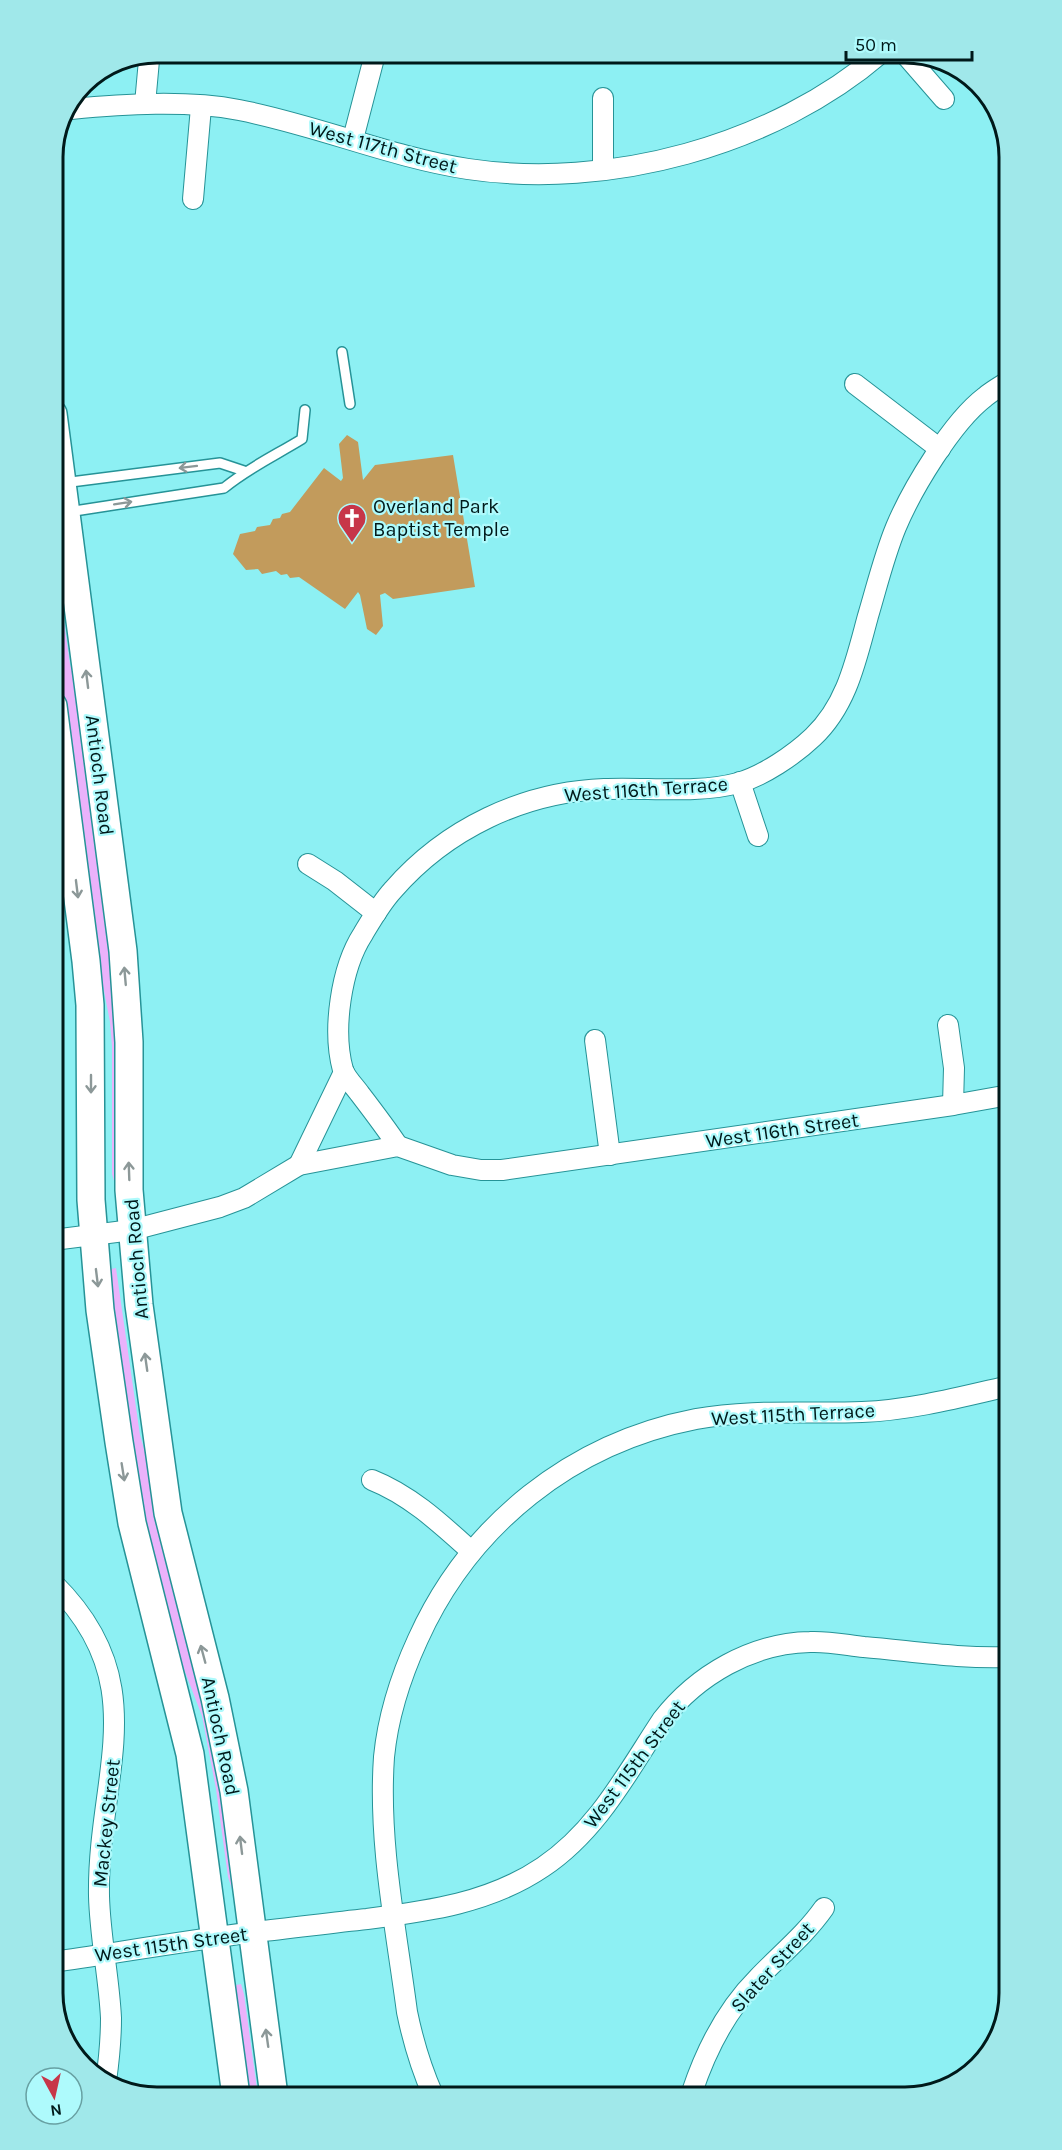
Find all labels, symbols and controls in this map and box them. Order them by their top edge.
scale bar [846,24,972,62]
text: 50 m [855,34,897,56]
street label: West 117th Street [306,117,460,178]
one-way arrow [178,462,198,473]
place label: Overland Park Baptist Temple [373,495,509,541]
one-way arrow [113,498,132,509]
church icon: Overland Park Baptist Temple [336,502,368,544]
one-way arrow [82,669,93,689]
street label: Antioch Road [81,714,118,837]
street label: West 116th Terrace [563,772,729,807]
one-way arrow [71,879,82,899]
one-way arrow [119,967,130,987]
one-way arrow [85,1073,97,1093]
street label: West 116th Street [704,1108,860,1153]
one-way arrow [123,1162,134,1182]
street label: Antioch Road [120,1198,153,1320]
one-way arrow [91,1268,102,1288]
one-way arrow [141,1352,152,1372]
street label: West 115th Terrace [711,1399,876,1430]
one-way arrow [117,1461,128,1481]
one-way arrow [197,1645,208,1664]
street label: Antioch Road [197,1674,244,1798]
street label: West 115th Street [579,1695,690,1833]
street label: Mackey Street [88,1757,125,1888]
one-way arrow [235,1835,246,1855]
street label: Slater Street [726,1917,819,2017]
street label: West 115th Street [93,1922,249,1967]
one-way arrow [261,2029,272,2049]
north arrow [24,2066,84,2126]
text: N [49,2100,63,2121]

